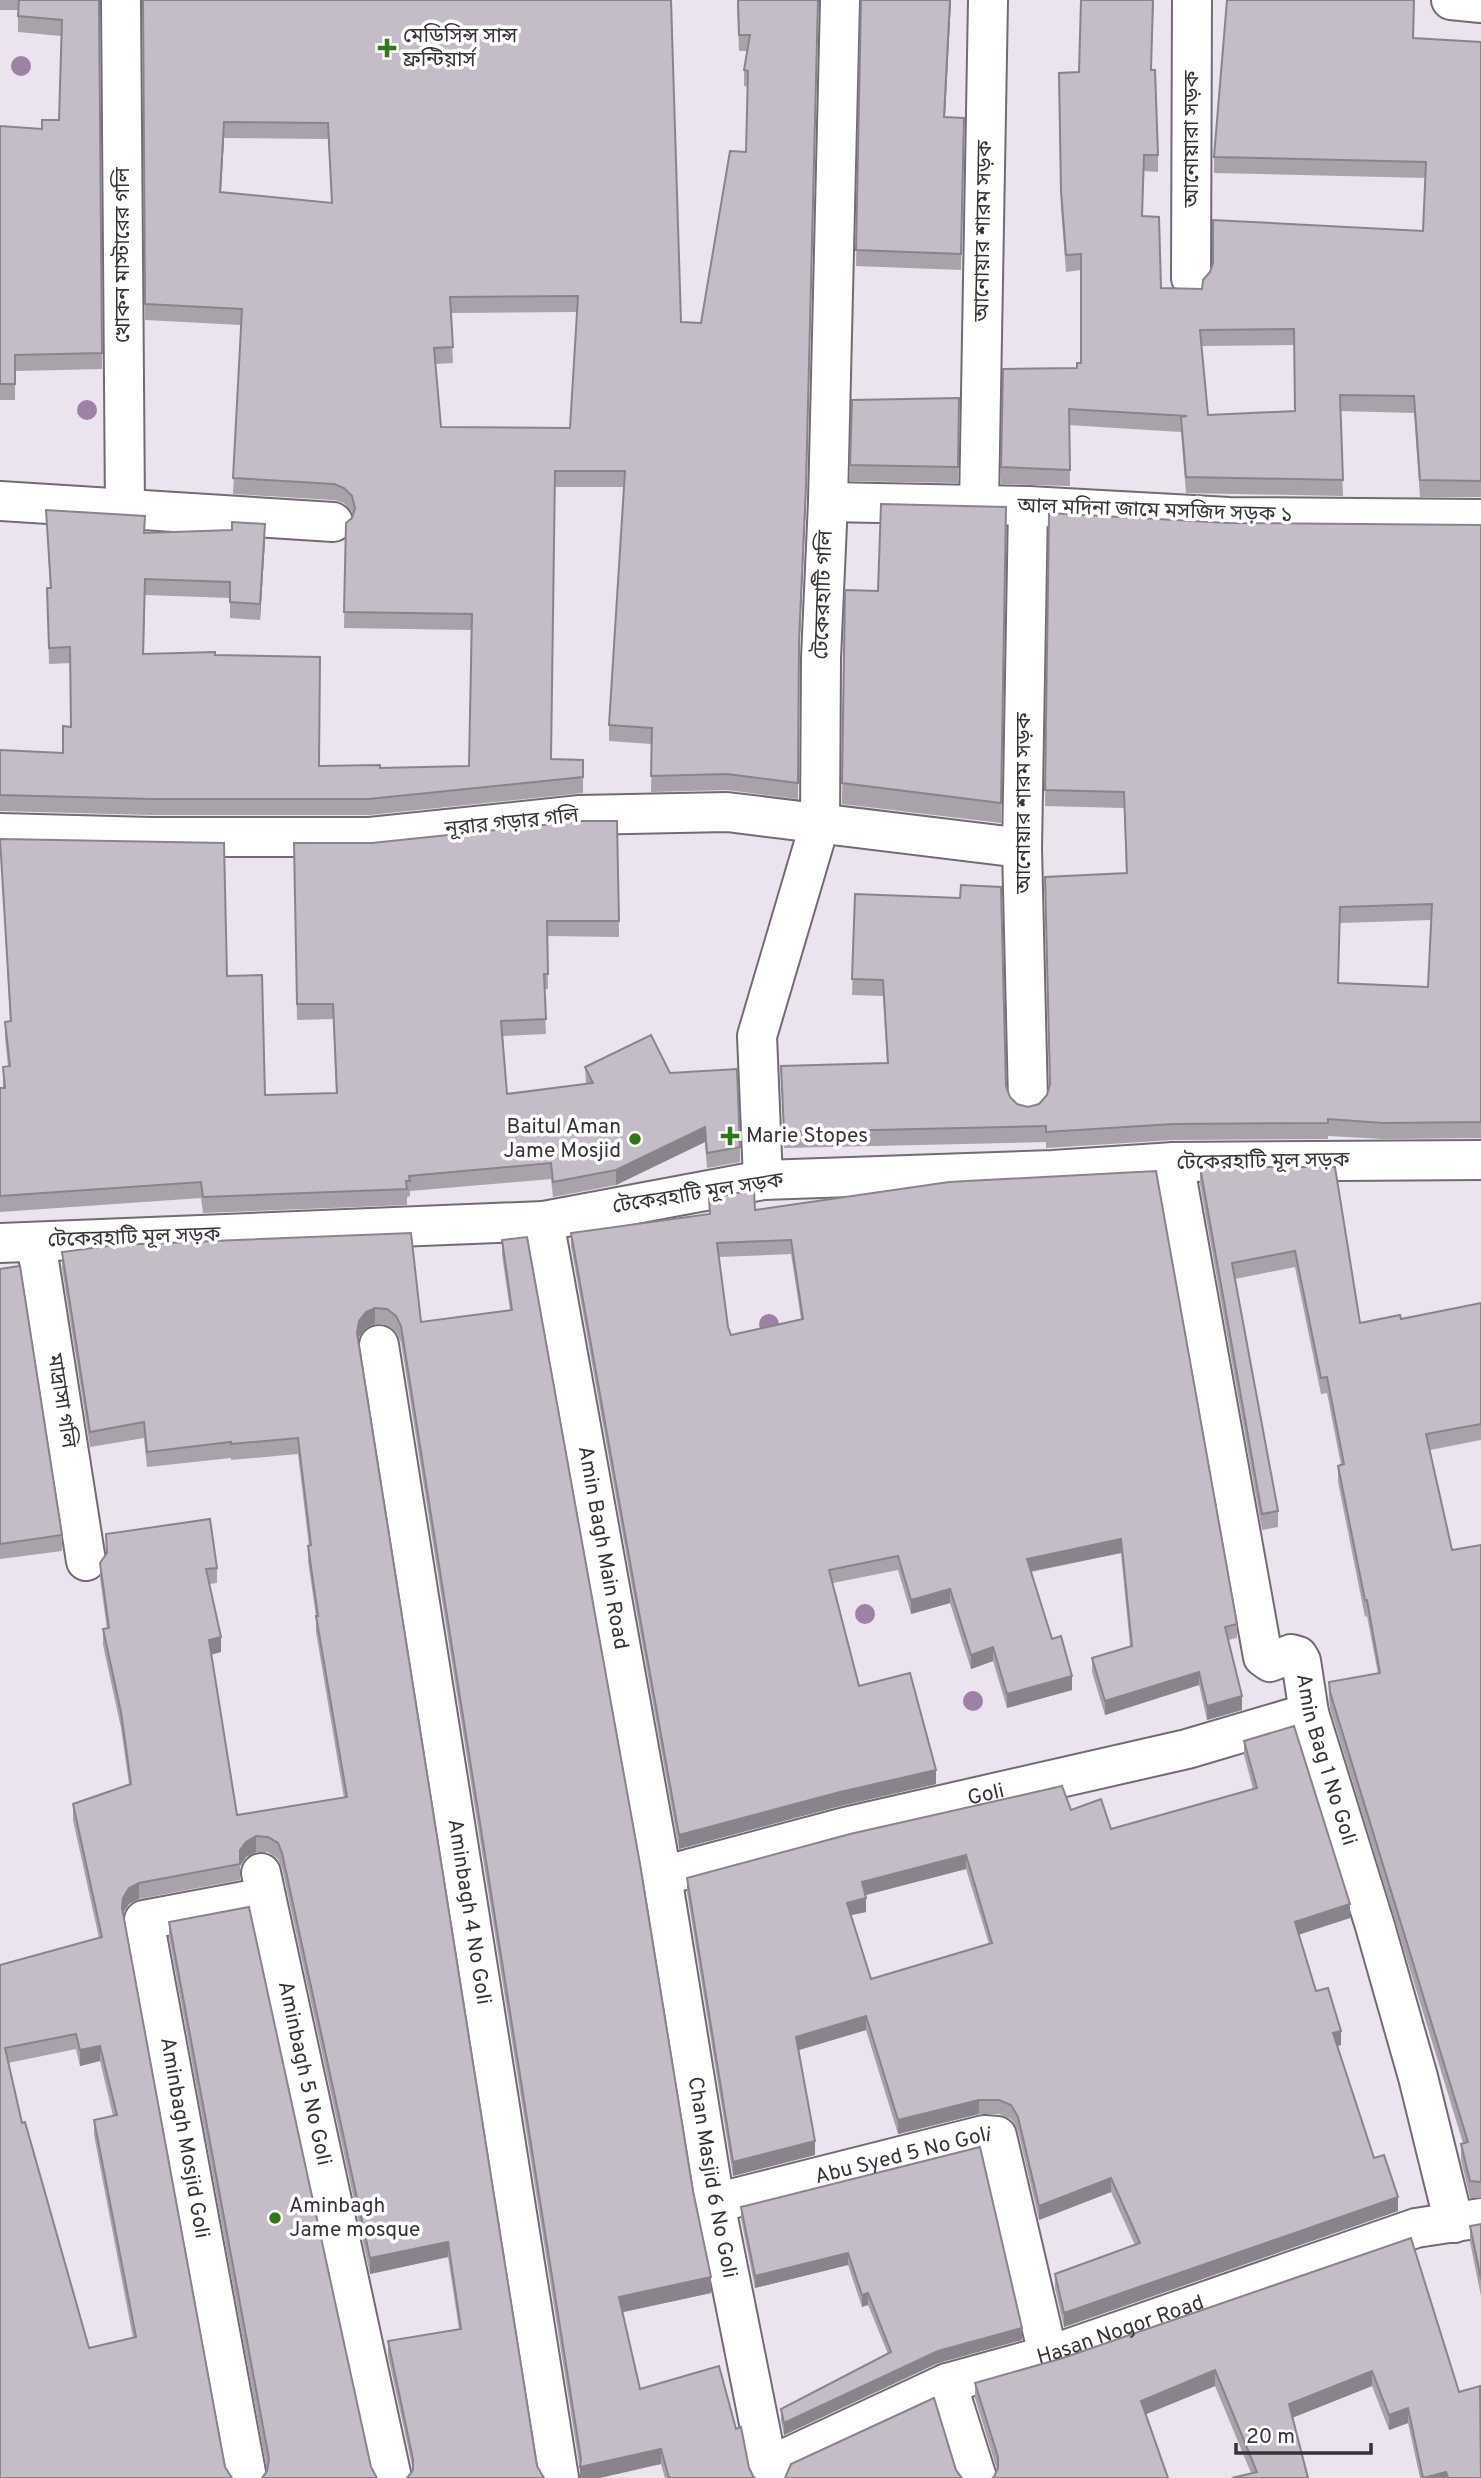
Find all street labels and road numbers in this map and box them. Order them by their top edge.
street label: আনোয়ারা সড়ক [1179,70,1206,208]
street label: আনোয়ার শারম সড়ক [969,139,999,323]
street label: খোকন মাস্টারের গলি [110,166,137,343]
street label: আল মদিনা জামে মসজিদ সড়ক ১ [1016,493,1293,529]
street label: টেকেরহাটি গলি [808,529,840,660]
street label: আনোয়ার শারম সড়ক [1011,711,1038,895]
street label: নূরার গড়ার গলি [443,802,581,844]
street label: টেকেরহাটি মূল সড়ক [1176,1147,1351,1177]
street label: টেকেরহাটি মূল সড়ক [610,1167,787,1221]
street label: টেকেরহাটি মূল সড়ক [47,1221,222,1255]
street label: মাদ্রাসা গলি [40,1351,82,1451]
street label: Amin Bagh Main Road [571,1444,634,1652]
street label: Amin Bag 1 No Goli [1290,1672,1363,1849]
street label: Goli [965,1778,1007,1812]
street label: Aminbagh 4 No Goli [441,1817,497,2007]
street label: Aminbagh 5 No Goli [271,1979,337,2168]
street label: Aminbagh Mosjid Goli [153,2035,215,2241]
street label: Chan Masjid 6 No Goli [681,2075,743,2281]
street label: Abu Syed 5 No Goli [812,2121,992,2191]
street label: Hasan Nogor Road [1034,2289,1208,2371]

